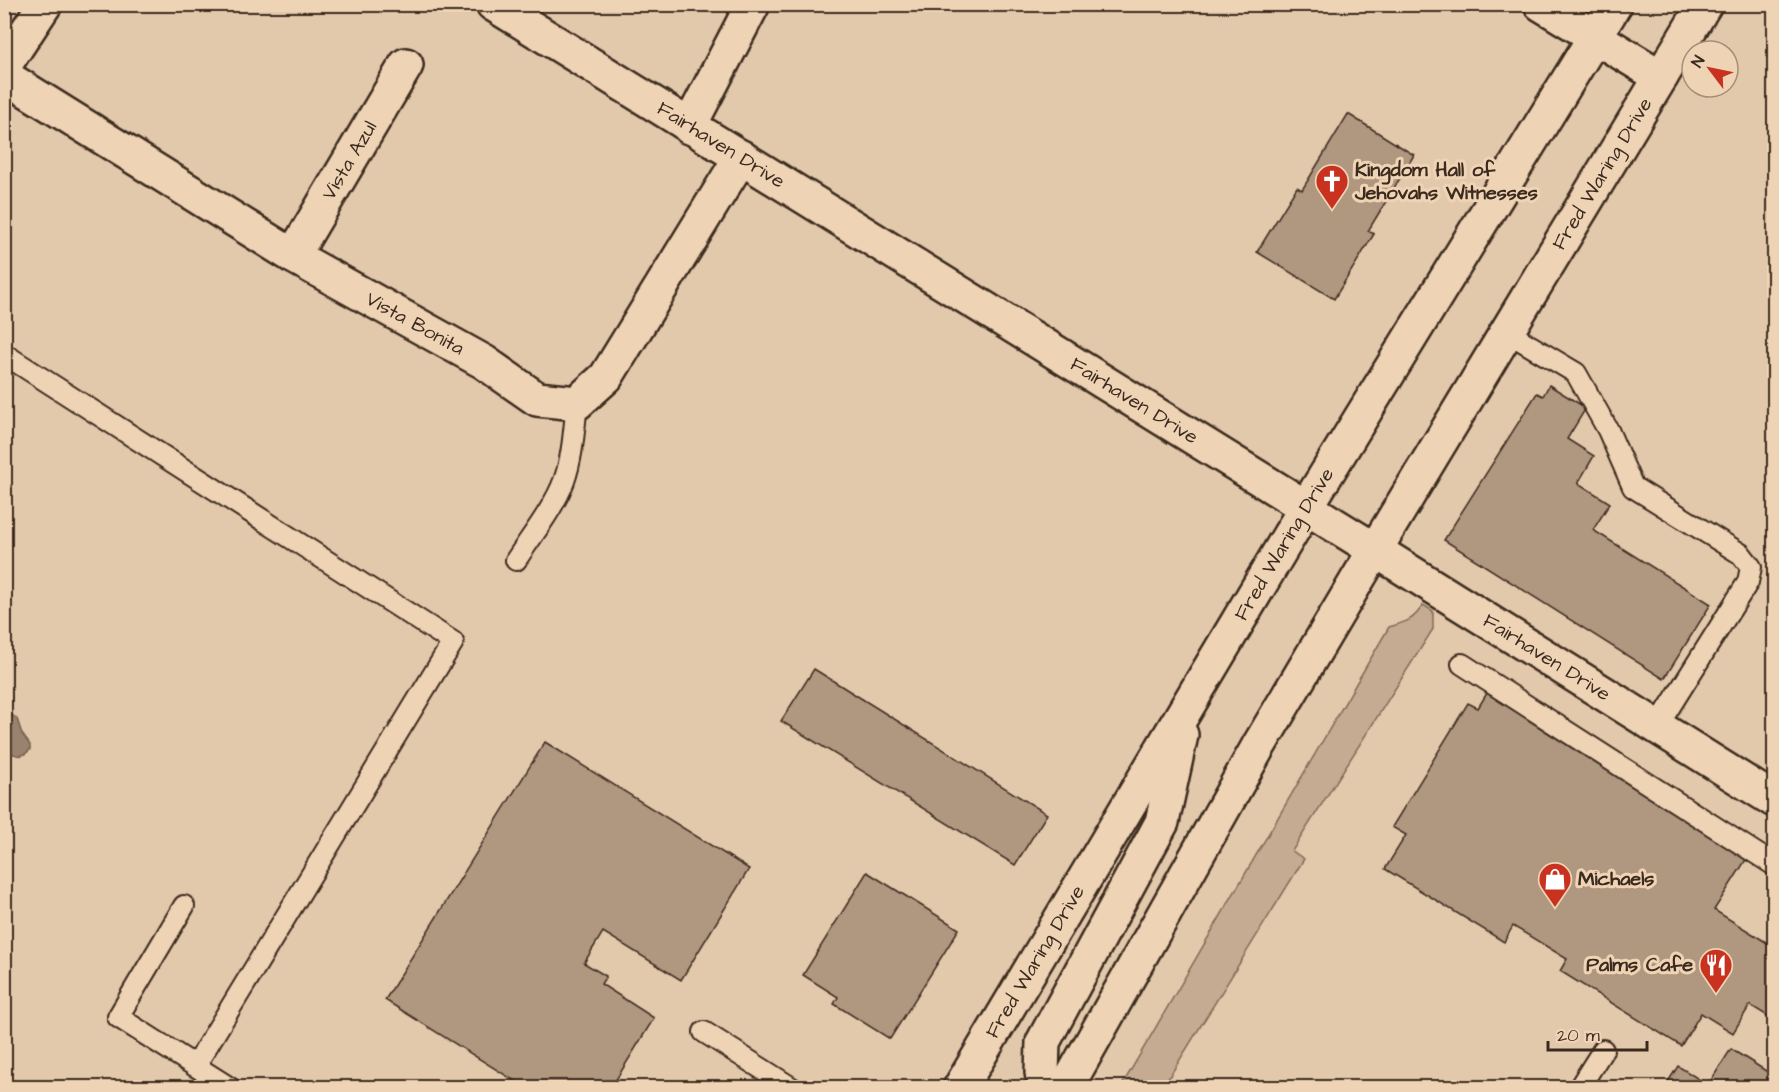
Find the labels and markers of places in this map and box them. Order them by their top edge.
place label: Kingdom Hall of Jehovahs Witnesses [1354,156,1538,207]
church icon: Kingdom Hall of Jehovahs Witnesses [1314,163,1350,210]
shop icon: Michaels [1537,861,1573,908]
place label: Michaels [1578,865,1654,893]
restaurant icon: Palms Cafe [1698,947,1734,994]
place label: Palms Cafe [1586,951,1693,979]

